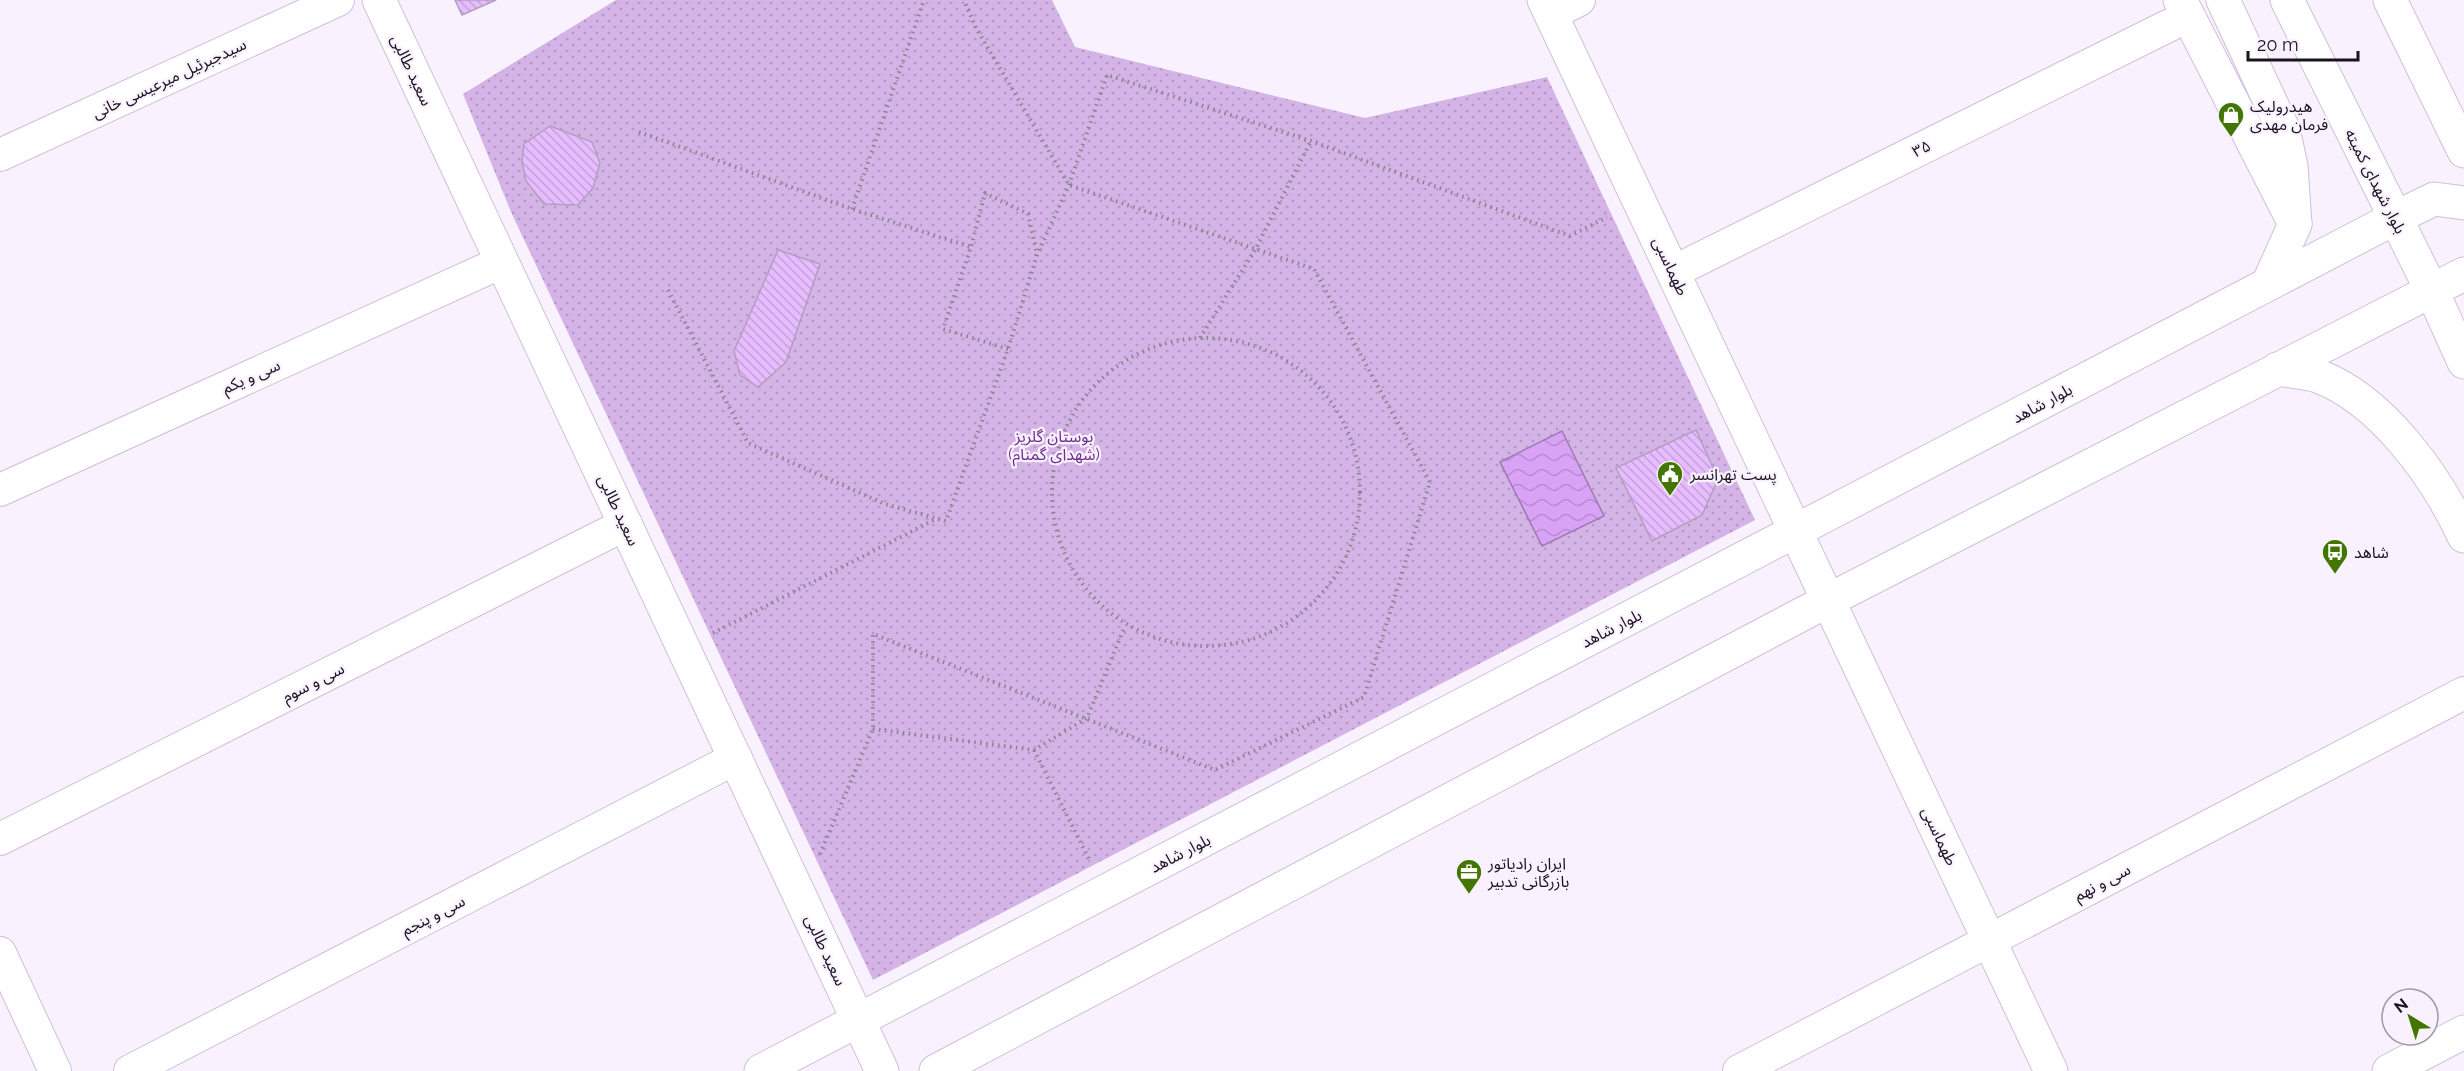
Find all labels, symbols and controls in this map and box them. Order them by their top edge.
scale bar [2248,24,2358,62]
street label: سعید طالبی [387,32,436,109]
street label: سیدجبرئیل میرعیسی خانی [89,34,249,123]
text: 20 m [2257,34,2299,55]
place label: هیدرولیک فرمان مهدی [2250,97,2328,134]
shop icon: هیدرولیک فرمان مهدی [2216,100,2246,138]
street label: بلوار شهدای کمیته [2341,126,2410,237]
street label: ۳۵ [1909,136,1934,161]
street label: طهماسبی [1649,234,1692,299]
street label: سی و یکم [219,355,284,400]
street label: بلوار شاهد [2009,380,2076,427]
park label: بوستان گلریز (شهدای گمنام) [1008,427,1100,467]
public building icon: پست تهرانسر [1655,459,1685,497]
place label: پست تهرانسر [1689,465,1777,485]
street label: سعید طالبی [594,472,643,549]
bus stop icon: شاهد [2320,537,2350,575]
place label: شاهد [2354,543,2389,562]
street label: بلوار شاهد [1578,605,1645,652]
street label: سی و سوم [279,659,349,709]
street label: طهماسبی [1918,804,1961,869]
street label: بلوار شاهد [1147,830,1214,877]
place label: ایران رادیاتور بازرگانی تدبیر [1487,854,1569,891]
office icon: ایران رادیاتور بازرگانی تدبیر [1454,857,1484,895]
street label: سی و نهم [2071,860,2135,908]
street label: سی و پنجم [398,891,470,942]
street label: سعید طالبی [801,912,850,989]
north arrow [2380,987,2440,1047]
text: N [2390,994,2412,1017]

